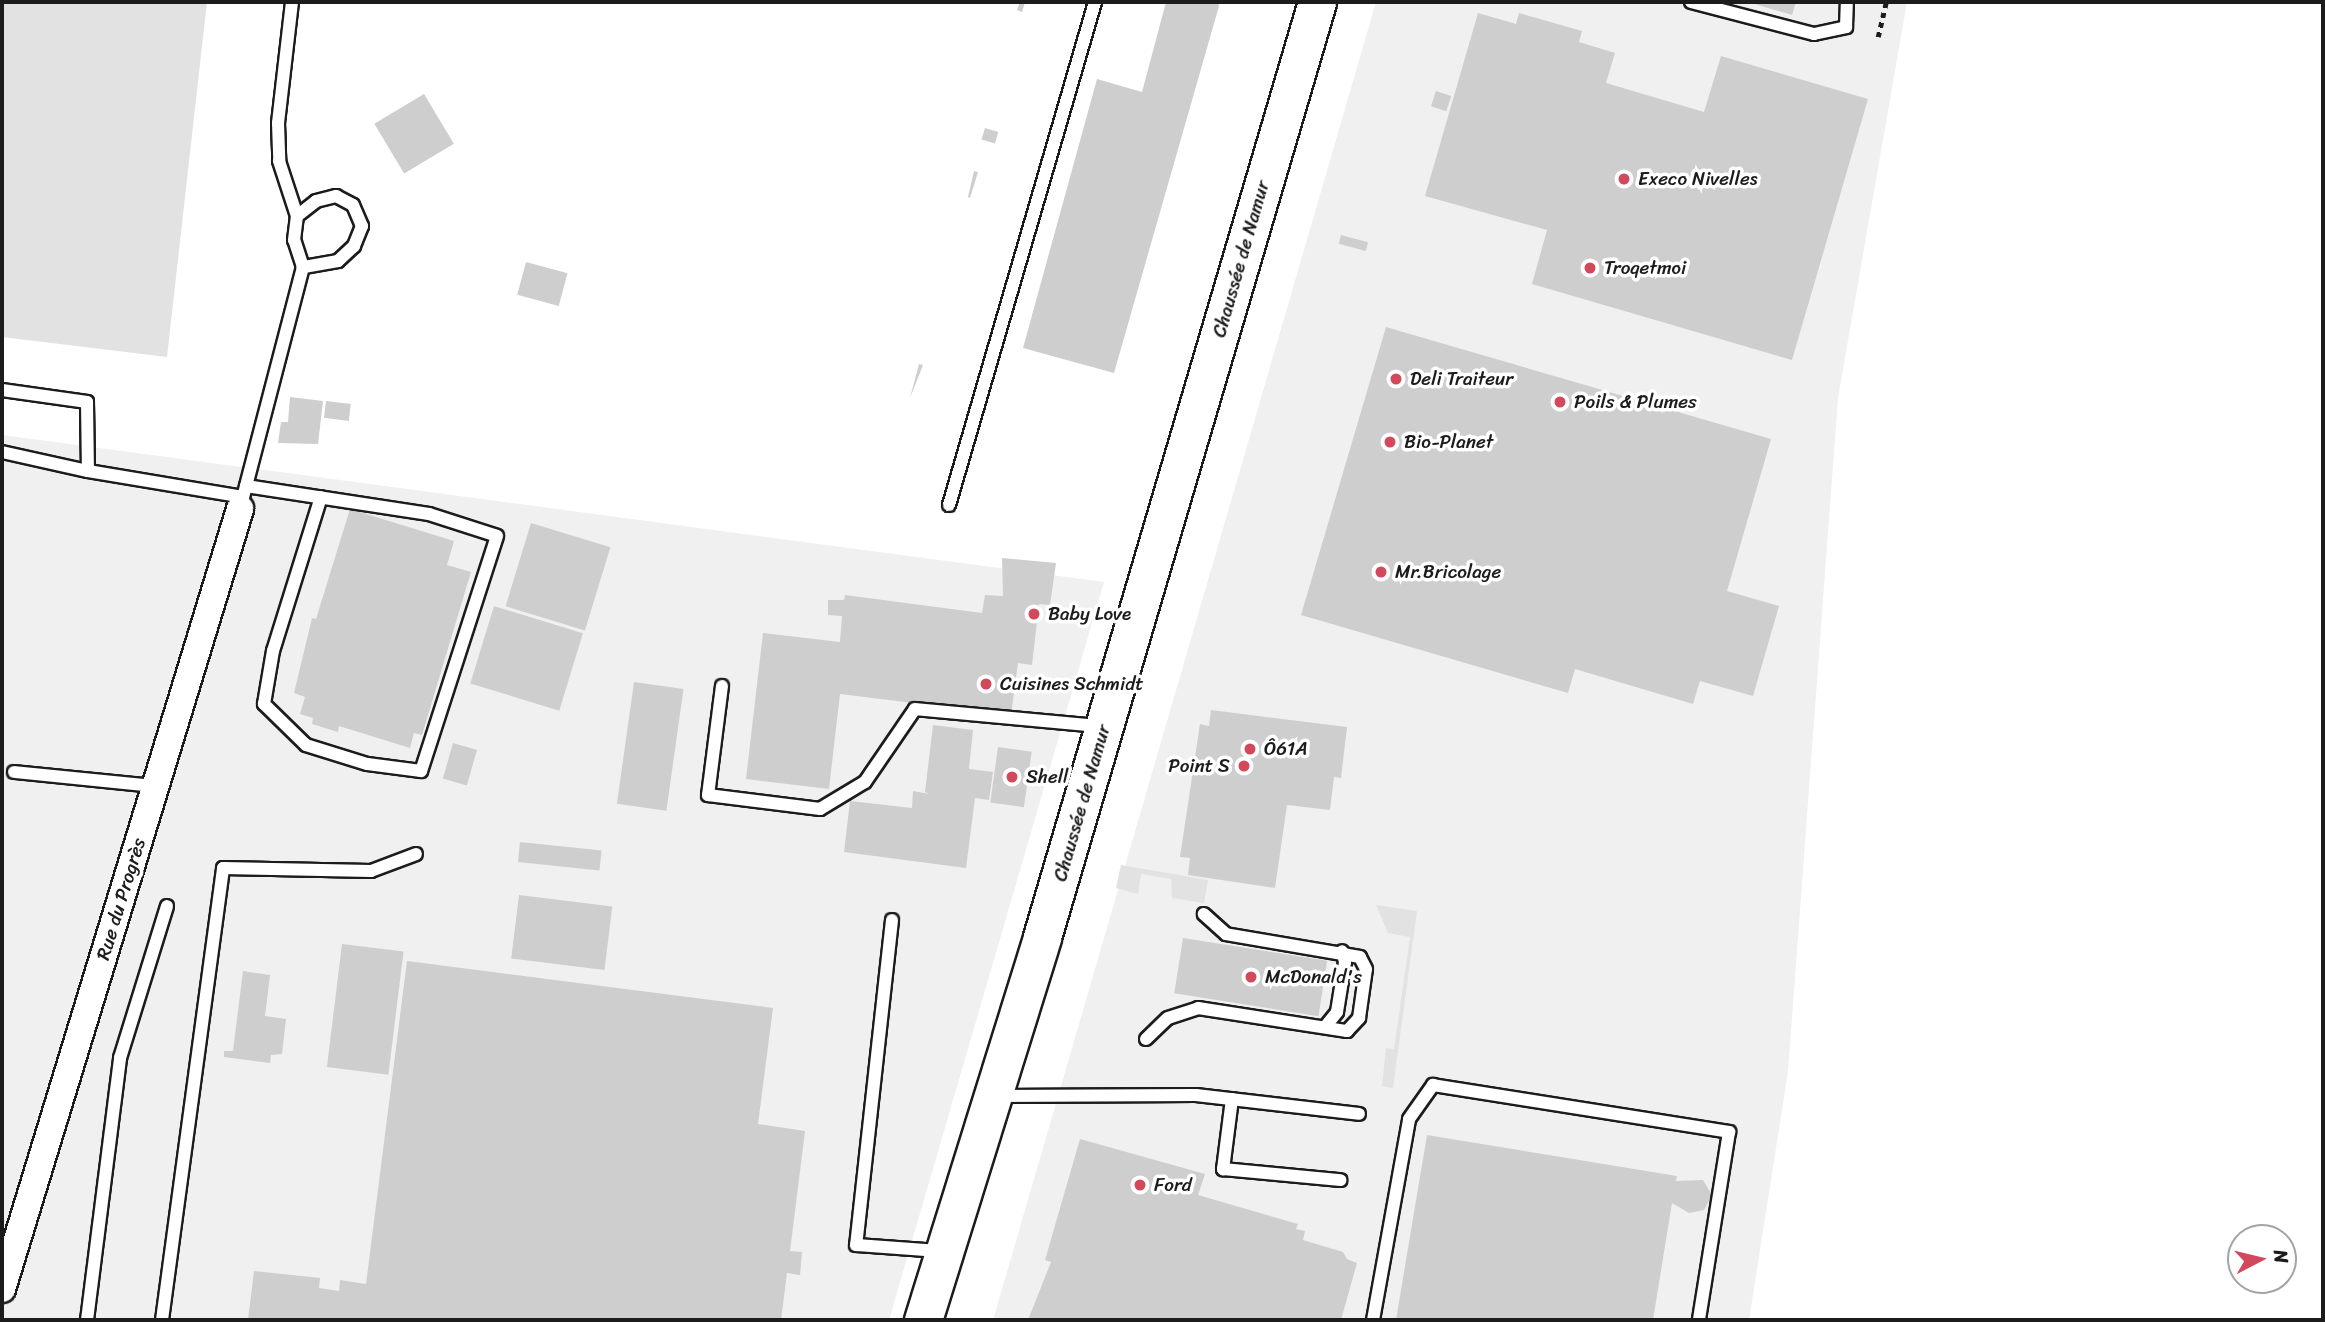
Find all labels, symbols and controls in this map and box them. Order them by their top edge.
place label: Execo Nivelles [1638,168,1758,190]
marker: Execo Nivelles [1616,171,1632,187]
street label: Chaussée de Namur [1208,178,1274,340]
place label: Troqetmoi [1604,257,1686,279]
marker: Troqetmoi [1582,260,1598,276]
place label: Deli Traiteur [1410,368,1514,390]
marker: Deli Traiteur [1388,371,1404,387]
place label: Poils & Plumes [1574,391,1696,413]
marker: Poils & Plumes [1552,394,1568,410]
place label: Bio-Planet [1404,431,1493,453]
marker: Bio-Planet [1382,434,1398,450]
place label: Mr.Bricolage [1395,561,1501,583]
marker: Mr.Bricolage [1373,564,1389,580]
place label: Baby Love [1048,603,1132,625]
marker: Baby Love [1026,606,1042,622]
place label: Cuisines Schmidt [1000,673,1144,695]
marker: Cuisines Schmidt [978,676,994,692]
street label: Chaussée de Namur [1049,722,1115,884]
place label: Ô61A [1264,738,1308,760]
marker: Ô61A [1242,741,1258,757]
place label: Point S [1168,755,1230,777]
marker: Point S [1236,758,1252,774]
place label: Shell [1026,766,1068,788]
marker: Shell [1004,769,1020,785]
street label: Rue du Progrès [92,835,150,963]
place label: McDonald's [1265,966,1362,988]
marker: McDonald's [1243,969,1259,985]
place label: Ford [1154,1174,1192,1196]
marker: Ford [1132,1177,1148,1193]
north arrow [2227,1224,2297,1294]
text: N [2264,1248,2299,1265]

